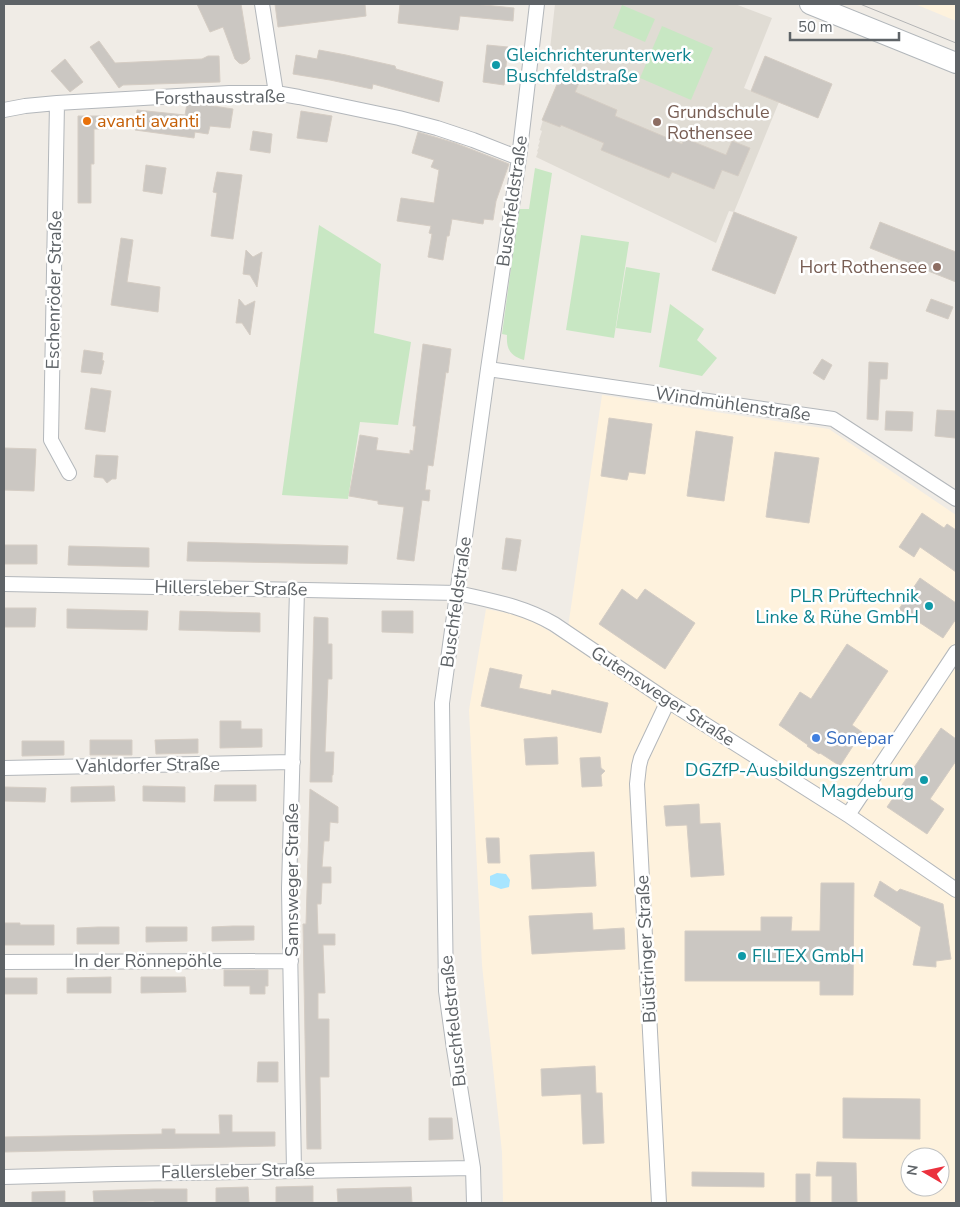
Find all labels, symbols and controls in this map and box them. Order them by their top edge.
scale bar [790,10,899,42]
text: 50 m [798,17,833,37]
place label: Gleichrichterunterwerk Buschfeldstraße [506,43,692,88]
marker: Gleichrichterunterwerk Buschfeldstraße [490,59,502,71]
street label: Forsthausstraße [154,84,286,110]
place label: Grundschule Rothensee [667,100,769,145]
place label: avanti avanti [97,109,199,133]
marker: avanti avanti [81,115,93,127]
marker: Grundschule Rothensee [651,116,663,128]
street label: Buschfeldstraße [491,134,533,268]
street label: Eschenröder Straße [41,210,67,370]
place label: Hort Rothensee [800,255,927,279]
marker: Hort Rothensee [931,261,943,273]
street label: Windmühlenstraße [654,381,812,427]
street label: Buschfeldstraße [435,535,477,669]
street label: Hillersleber Straße [154,575,308,601]
place label: PLR Prüftechnik Linke & Rühe GmbH [756,584,920,629]
marker: PLR Prüftechnik Linke & Rühe GmbH [923,600,935,612]
street label: Gutensweger Straße [586,640,740,752]
place label: Sonepar [826,726,894,750]
marker: Sonepar [810,732,822,744]
street label: Vahldorfer Straße [75,752,220,778]
place label: DGZfP-Ausbildungszentrum Magdeburg [685,758,914,803]
marker: DGZfP-Ausbildungszentrum Magdeburg [918,774,930,786]
street label: Samsweger Straße [280,803,304,957]
street label: Bülstringer Straße [630,874,662,1024]
place label: FILTEX GmbH [752,944,864,968]
street label: In der Rönnepöhle [74,949,222,973]
marker: FILTEX GmbH [736,950,748,962]
street label: Buschfeldstraße [434,954,472,1088]
north arrow [900,1147,950,1197]
street label: Fallersleber Straße [161,1158,315,1184]
text: N [902,1163,923,1177]

